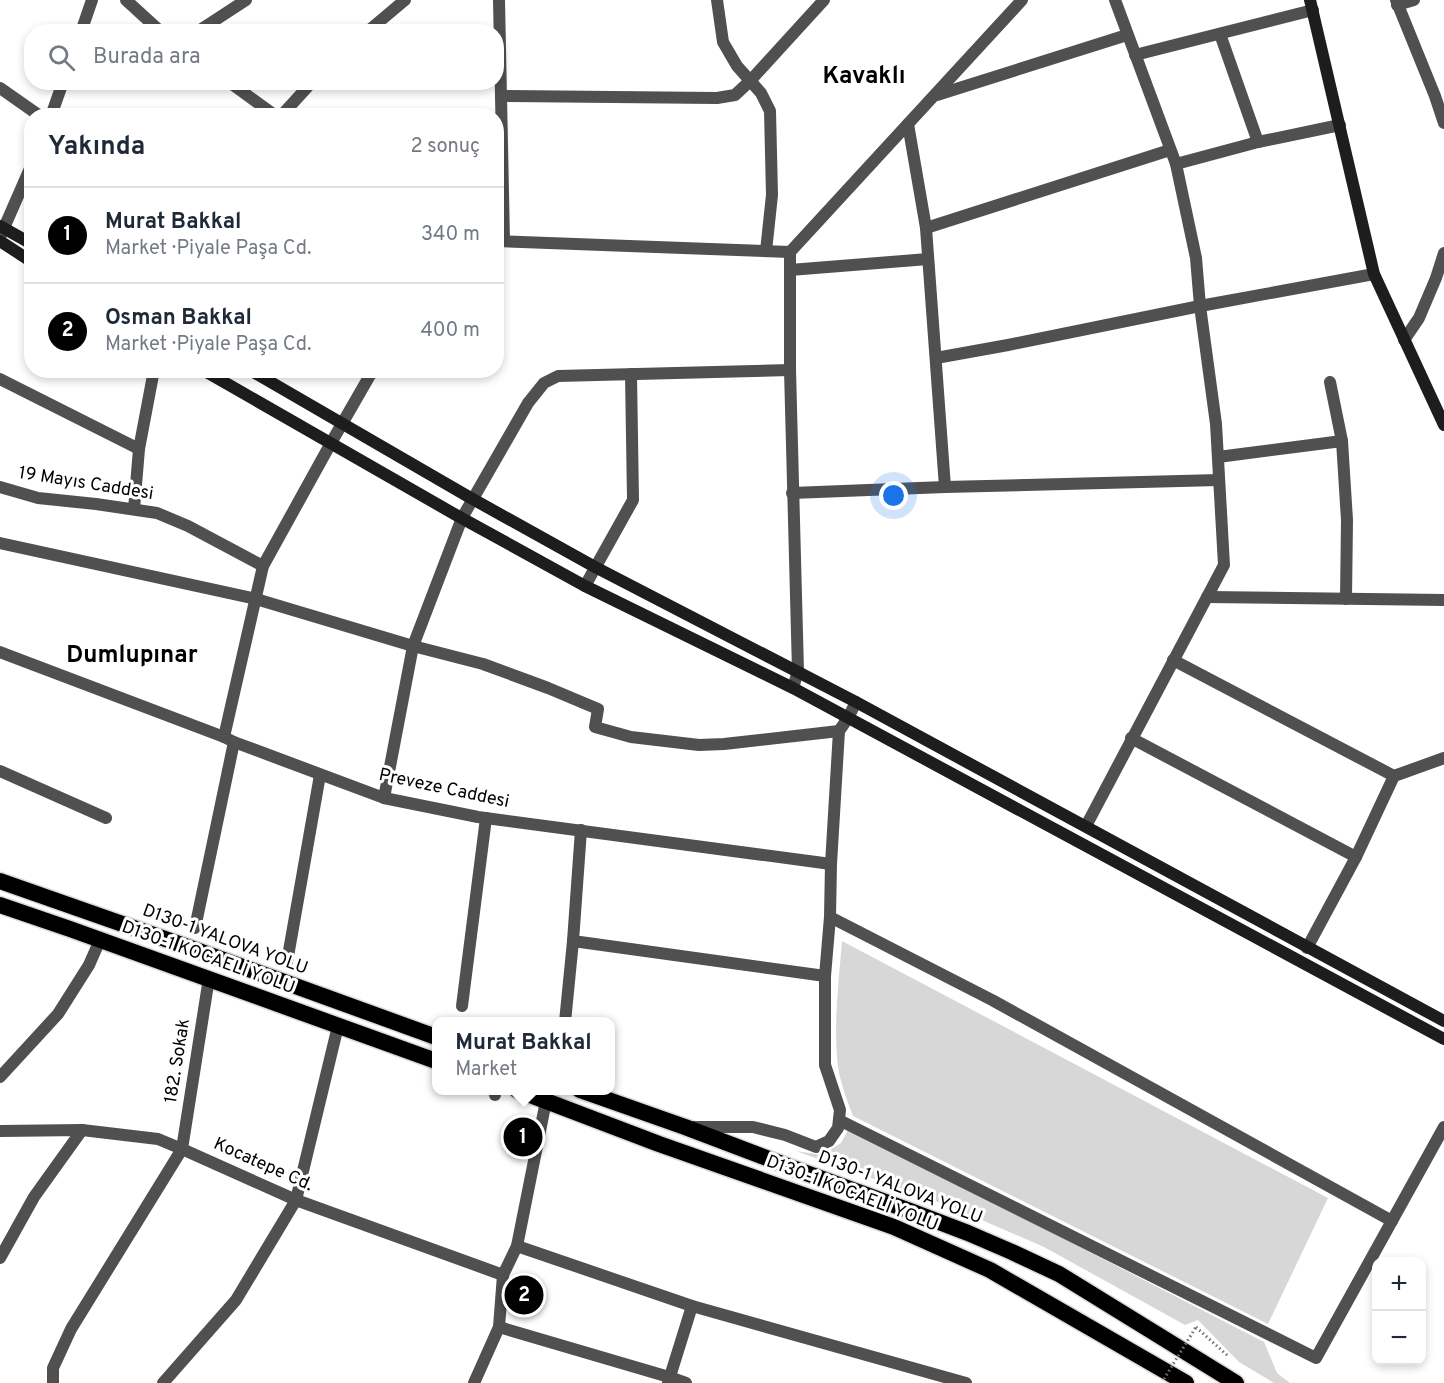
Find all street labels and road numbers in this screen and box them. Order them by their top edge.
street label: 19 Mayıs Caddesi [17,462,155,506]
street label: Preveze Caddesi [377,764,511,814]
street label: D130-1 YALOVA YOLU [139,899,311,981]
street label: D130-1 KOCAELİ YOLU [118,914,298,1000]
street label: 182. Sokak [160,1017,196,1105]
street label: Kocatepe Cd. [210,1133,316,1197]
street label: D130-1 YALOVA YOLU [814,1146,986,1230]
street label: D130-1 KOCAELİ YOLU [763,1149,942,1237]

